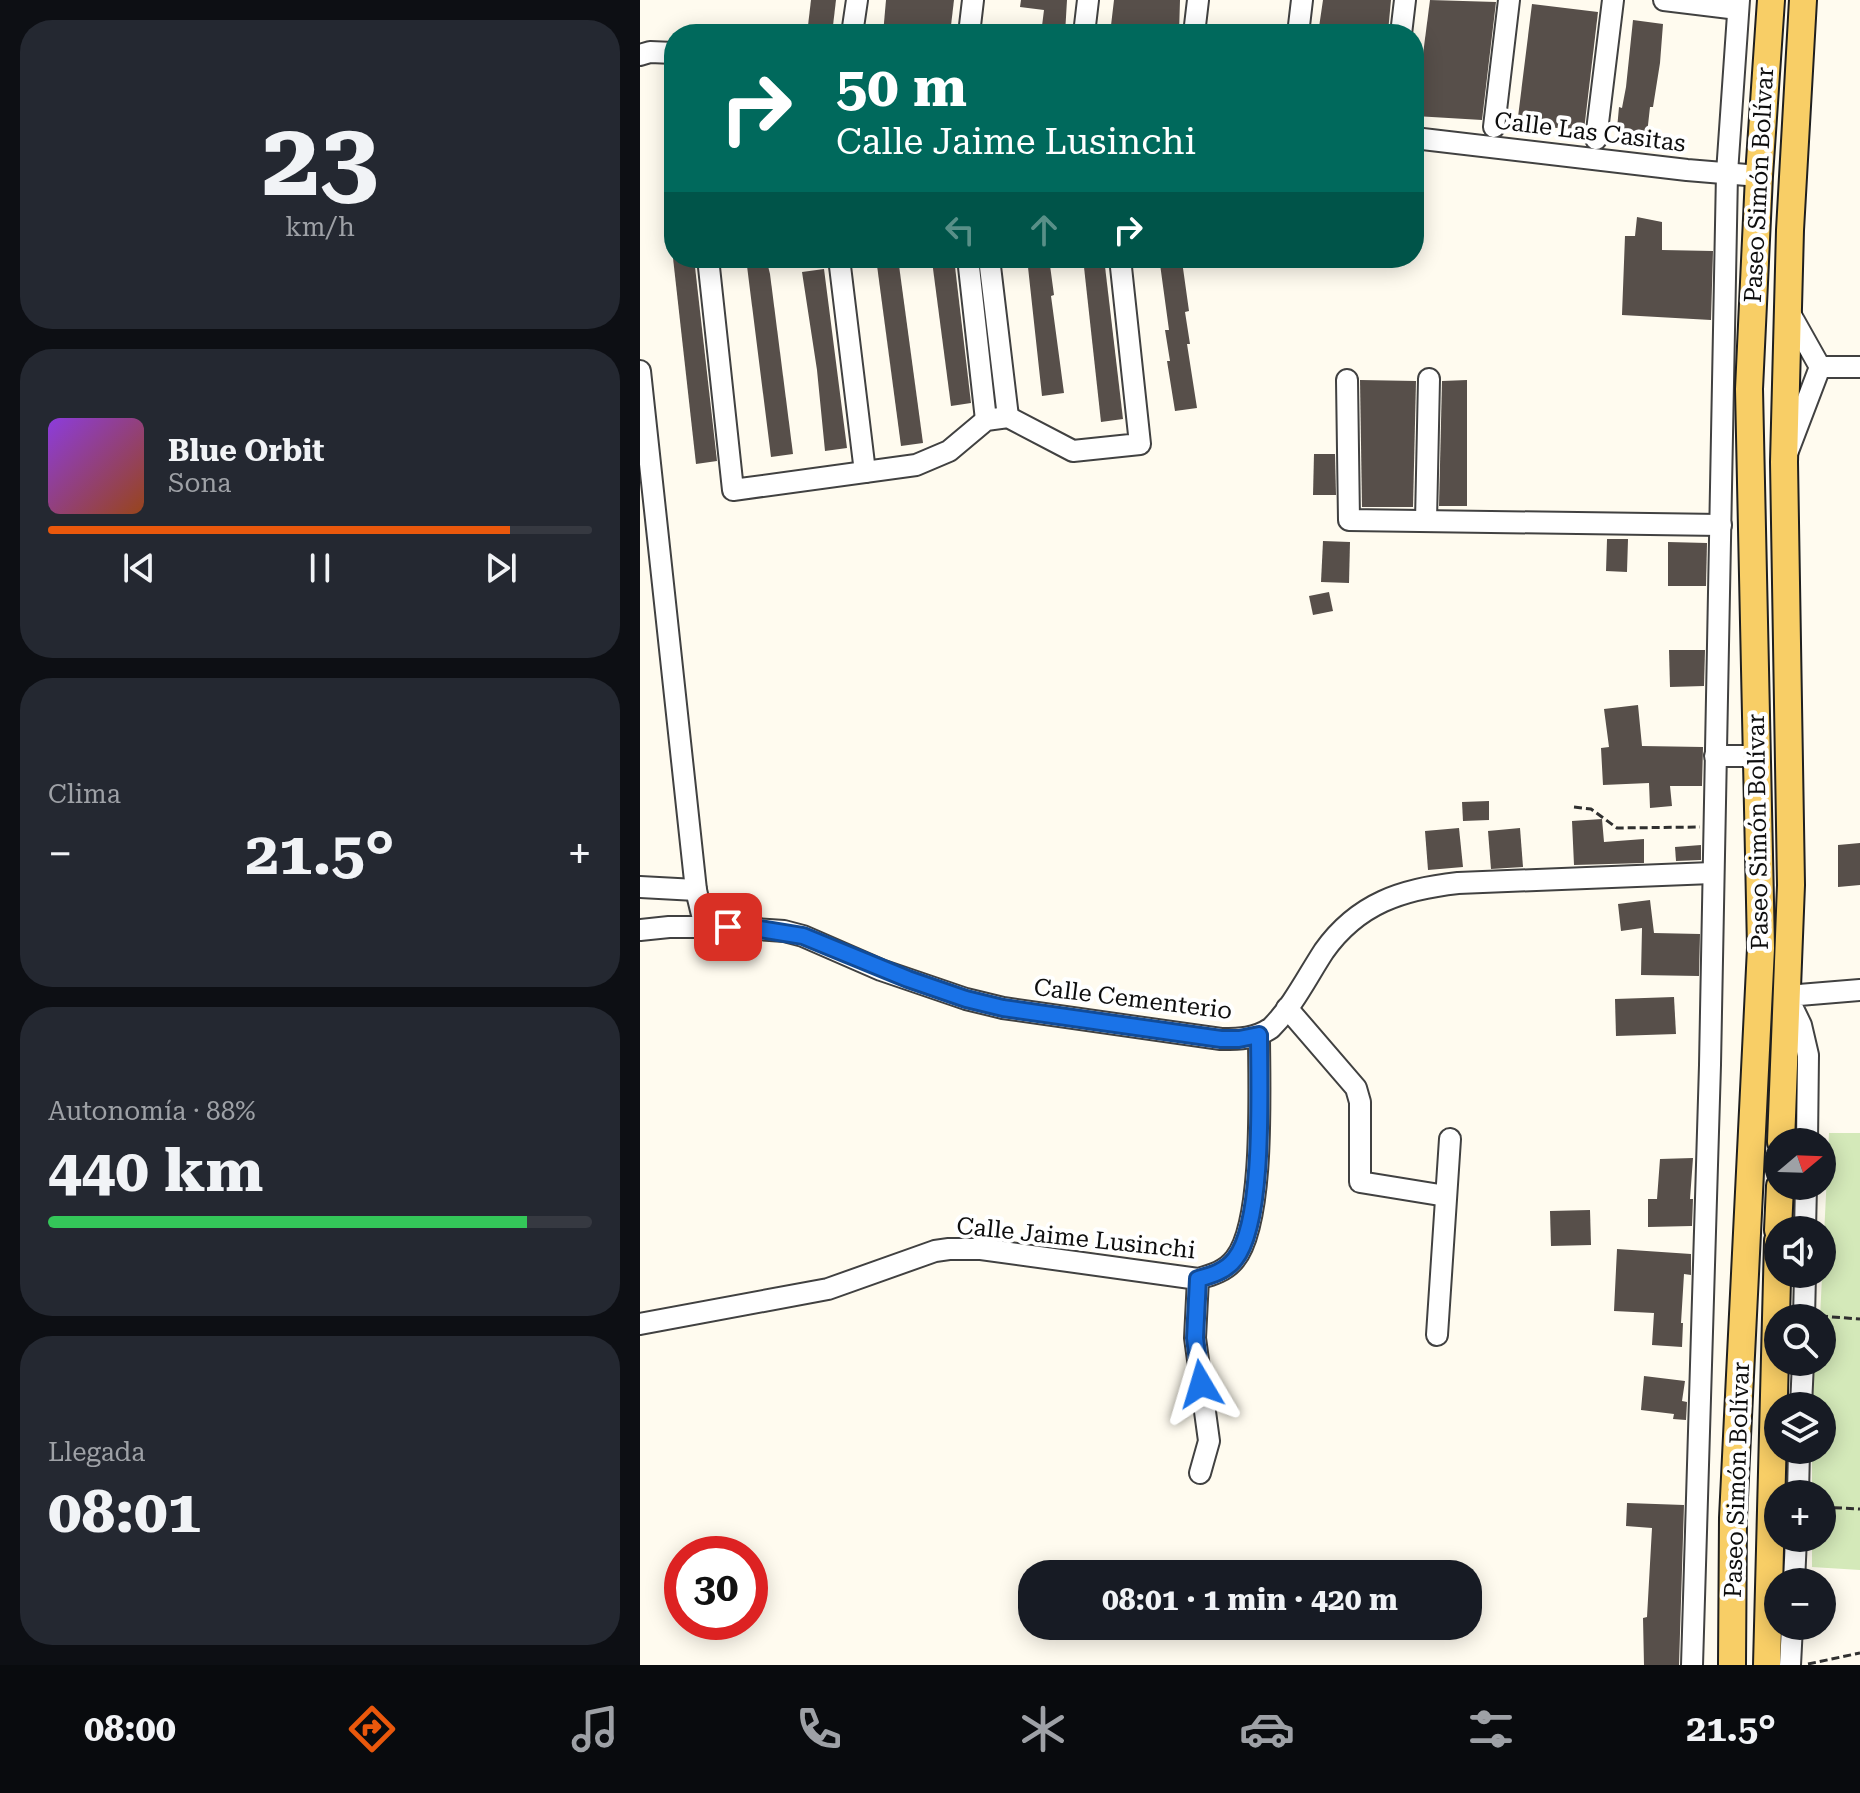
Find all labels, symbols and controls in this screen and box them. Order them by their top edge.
text: 50 m [836,54,967,120]
icon: right [704,56,808,160]
street label: Paseo Simón Bolívar [1739,66,1779,304]
text: 23 [262,99,378,220]
street label: Calle Las Casitas [1493,106,1687,158]
text: Calle Jaime Lusinchi [836,121,1196,163]
icon: left [938,208,982,252]
icon: ahead [1022,208,1066,252]
icon: right [1106,208,1150,252]
text: km/h [285,212,355,242]
text: Blue Orbit [168,433,324,468]
text: Sona [168,468,231,498]
icon: previous [117,546,161,590]
icon: pause [298,546,342,590]
icon: next [479,546,523,590]
street label: Paseo Simón Bolívar [1742,714,1774,950]
text: Clima [48,779,121,809]
text: 21.5° [245,818,395,889]
text: − [48,828,73,880]
text: + [567,828,592,880]
pin [694,893,762,961]
icon: arrive [706,905,750,949]
street label: Calle Cementerio [1032,973,1234,1025]
text: Autonomía · 88% [48,1096,255,1126]
north arrow [1764,1128,1836,1200]
map controls [1764,1128,1836,1640]
text: 440 km [48,1135,263,1206]
street label: Calle Jaime Lusinchi [955,1212,1197,1265]
button: sound [1764,1216,1836,1288]
button: search [1764,1304,1836,1376]
position arrow [1159,1342,1243,1426]
street label: Paseo Simón Bolívar [1719,1361,1755,1599]
button: layers [1764,1392,1836,1464]
text: Llegada [48,1437,145,1467]
text: 08:01 [48,1476,201,1547]
button: + [1764,1480,1836,1552]
speed limit sign: 30 [664,1536,768,1640]
button: − [1764,1568,1836,1640]
text: 08:01 · 1 min · 420 m [1102,1582,1398,1617]
icon: directions [344,1701,400,1757]
icon: music [567,1701,623,1757]
icon: phone [791,1701,847,1757]
icon: climate [1015,1701,1071,1757]
icon: car [1239,1701,1295,1757]
icon: filters [1463,1701,1519,1757]
text: 08:00 [84,1708,176,1750]
text: 21.5° [1686,1708,1776,1750]

